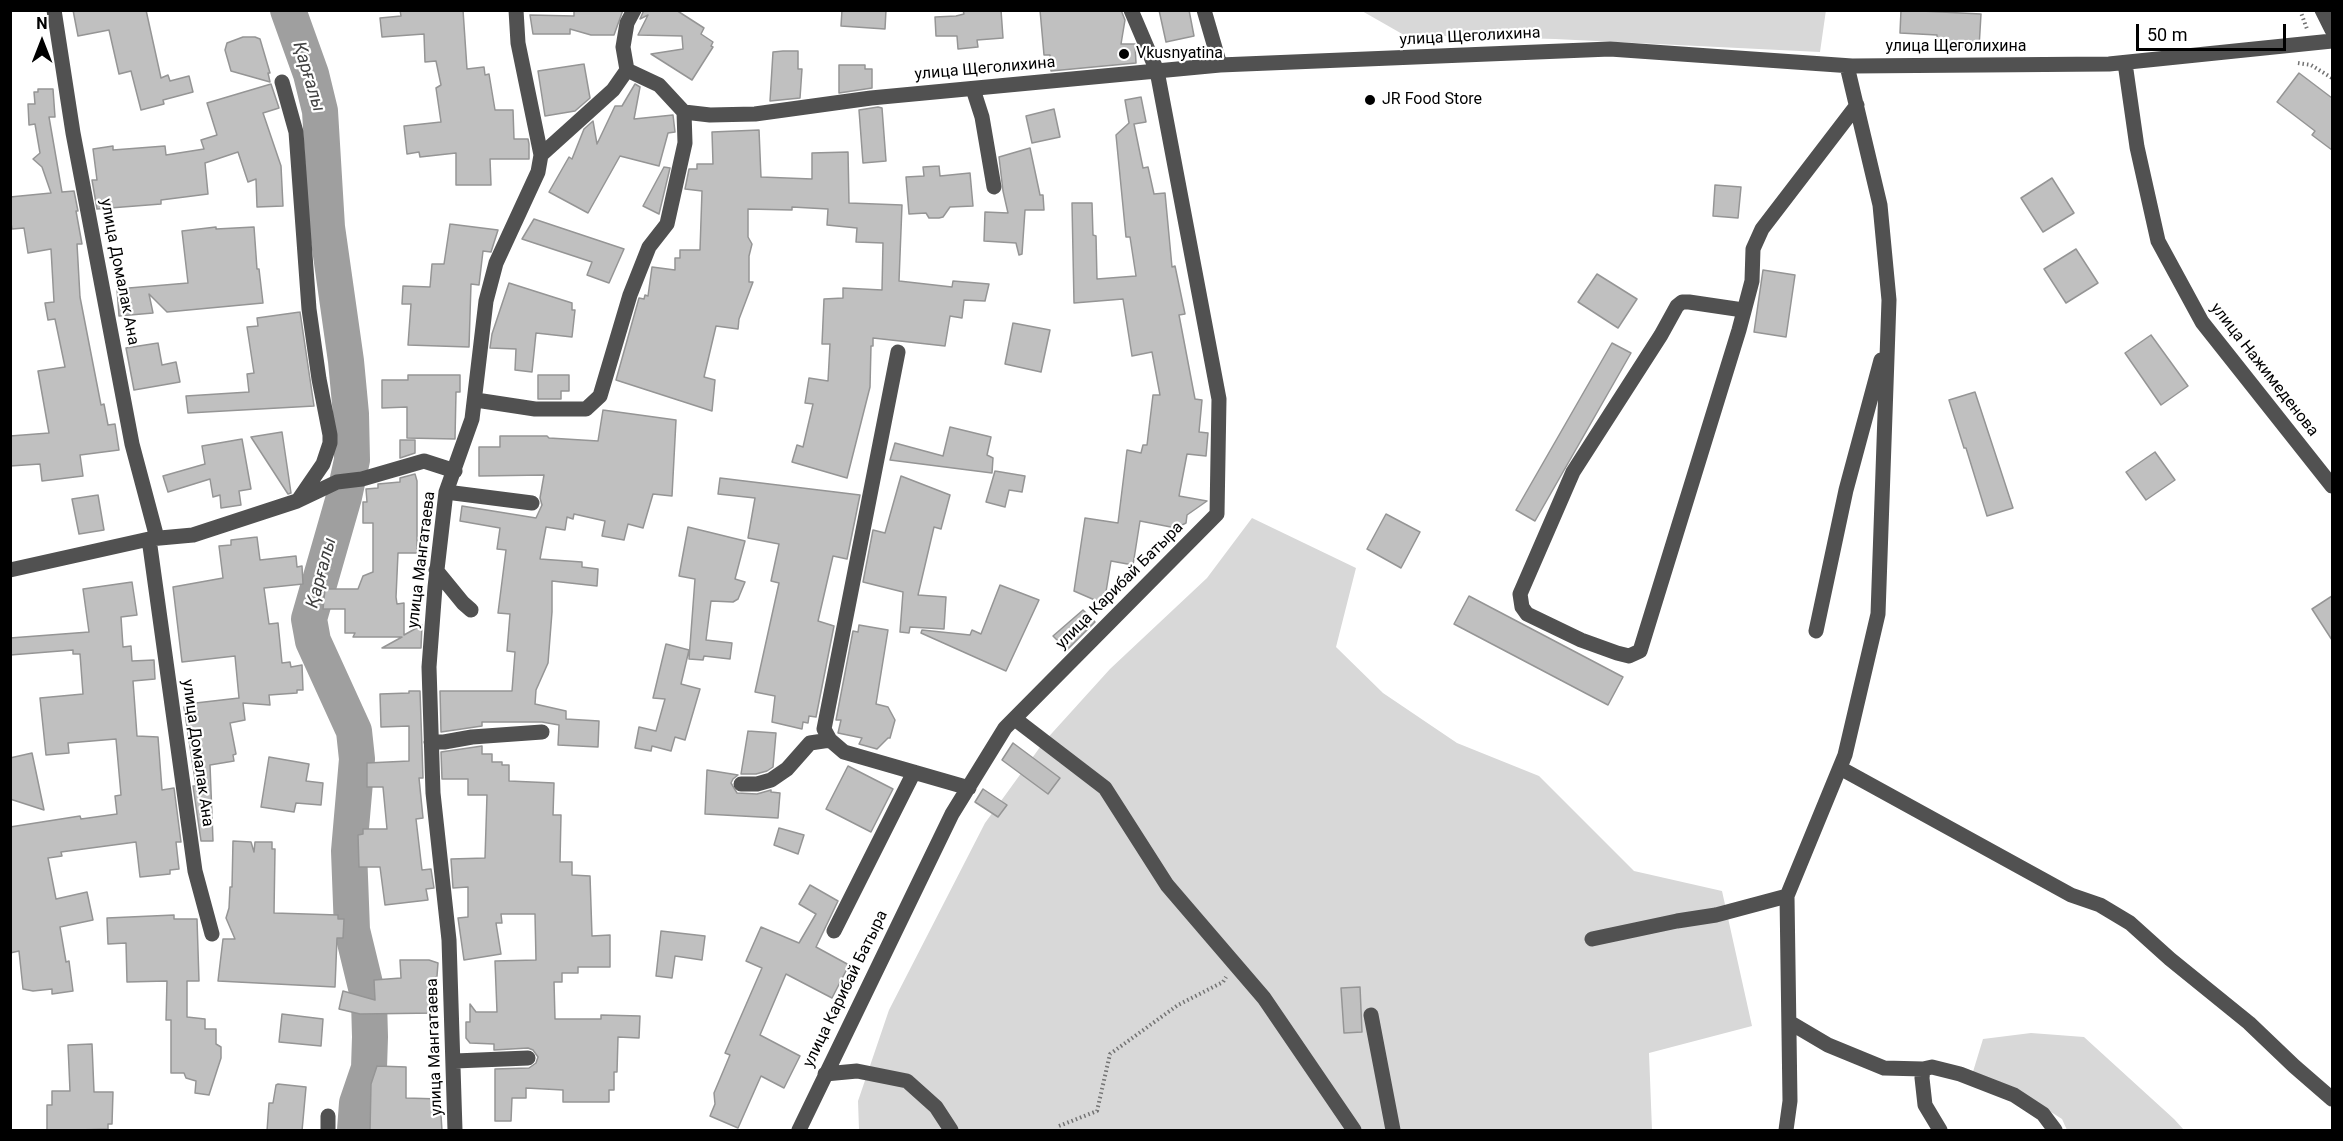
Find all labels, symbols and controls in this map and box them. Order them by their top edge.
north arrow [12,12,72,72]
scale bar [2139,12,2289,50]
text: N [36,14,48,33]
street label: улица Щеголихина [1399,24,1541,50]
text: 50 m [2147,24,2187,45]
street label: улица Щеголихина [1885,37,2027,57]
water label: Қарғалы [287,39,329,115]
place label: Vkusnyatina [1136,44,1223,64]
marker: Vkusnyatina [1117,47,1131,61]
street label: улица Щеголихина [914,53,1056,85]
place label: JR Food Store [1382,90,1482,110]
marker: JR Food Store [1363,93,1377,107]
street label: улица Домалак Ана [95,197,143,347]
street label: улица Нажимеденова [2206,299,2322,441]
street label: улица Мангатаева [404,490,440,630]
street label: улица Карибай Батыра [1052,518,1188,654]
water label: Қарғалы [302,535,342,611]
street label: улица Домалак Ана [177,678,217,828]
street label: улица Карибай Батыра [800,907,892,1071]
street label: улица Мангатаева [423,978,447,1116]

